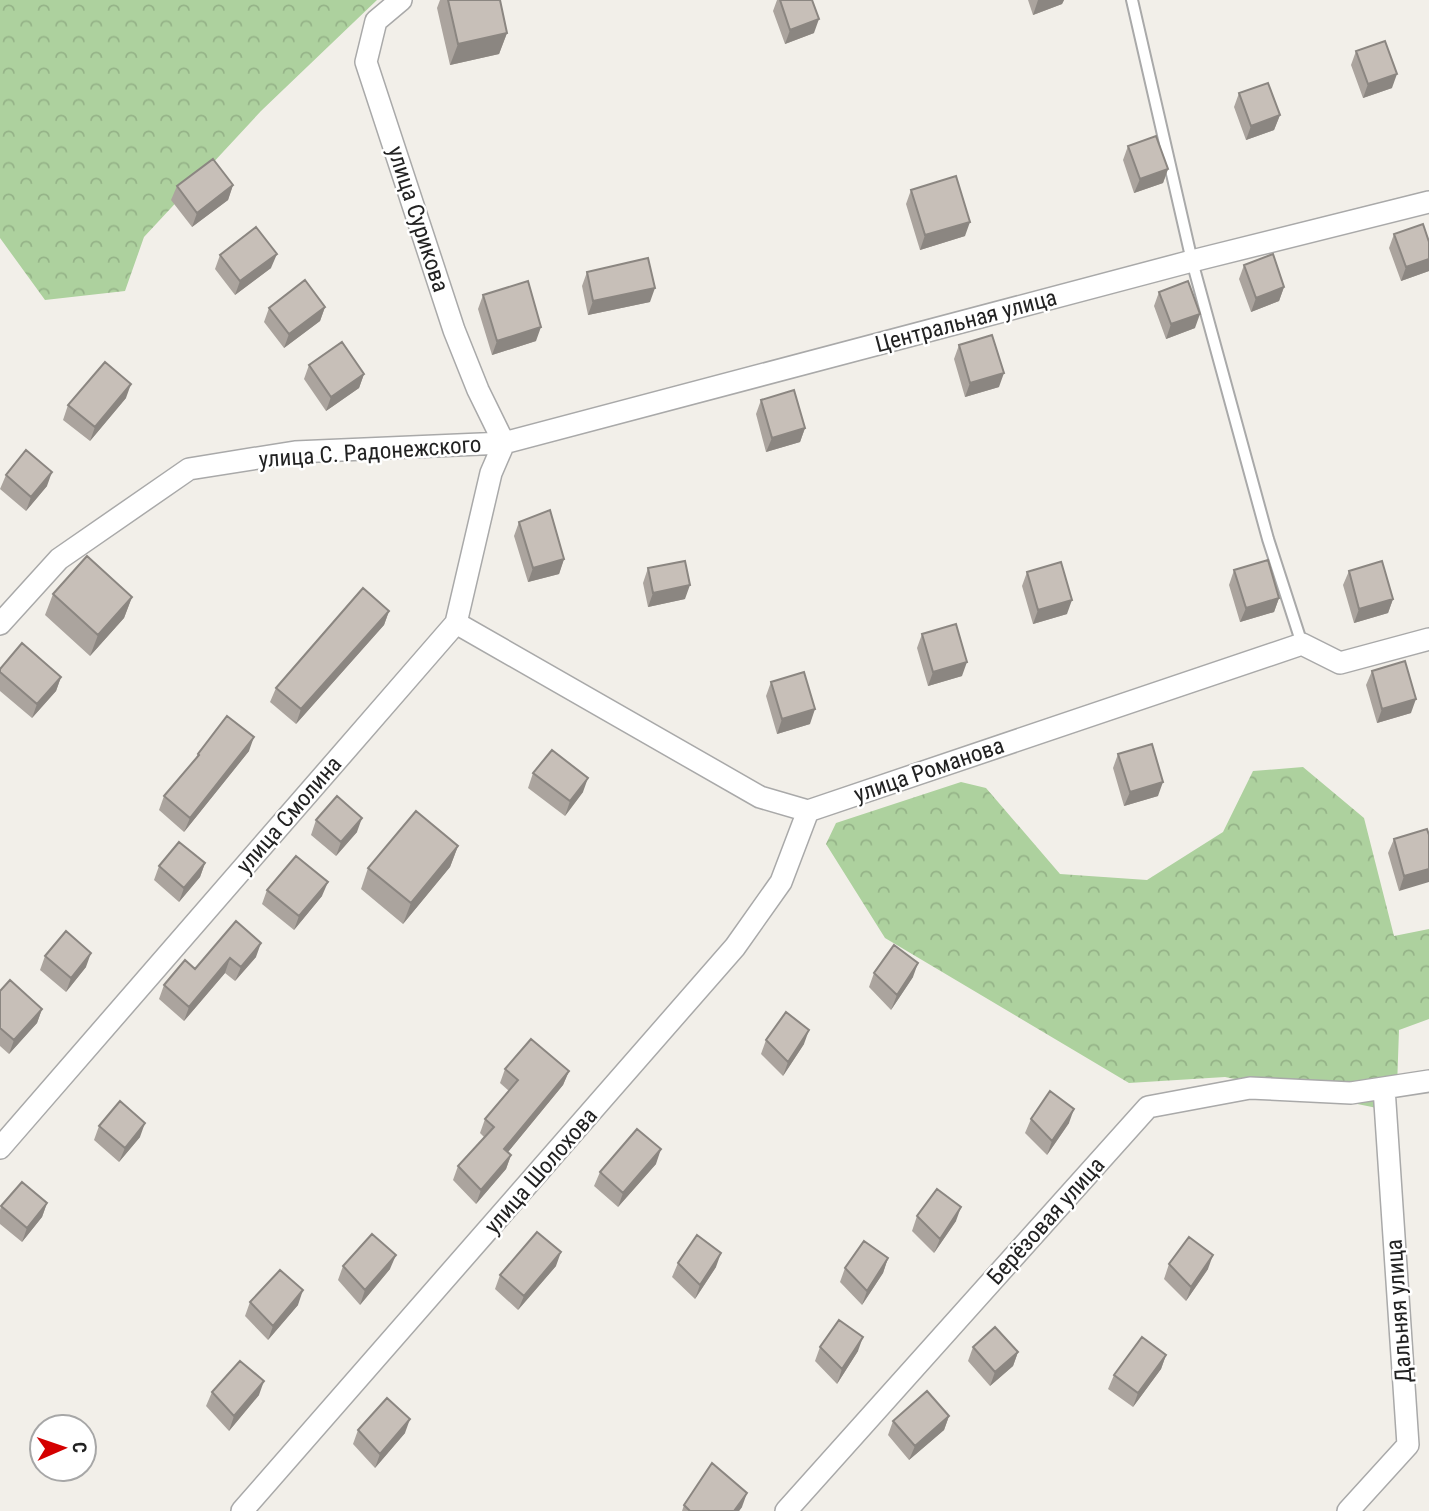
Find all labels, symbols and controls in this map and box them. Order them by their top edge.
street label: улица Сурикова [382,143,454,295]
street label: Центральная улица [872,284,1060,358]
street label: улица С. Радонежского [258,431,482,473]
street label: улица Романова [850,732,1008,808]
street label: улица Смолина [231,751,347,879]
street label: улица Шолохова [479,1102,603,1240]
street label: Берёзовая улица [982,1152,1110,1290]
street label: Дальняя улица [1381,1238,1417,1384]
north arrow [28,1413,98,1483]
text: С [68,1442,91,1453]

